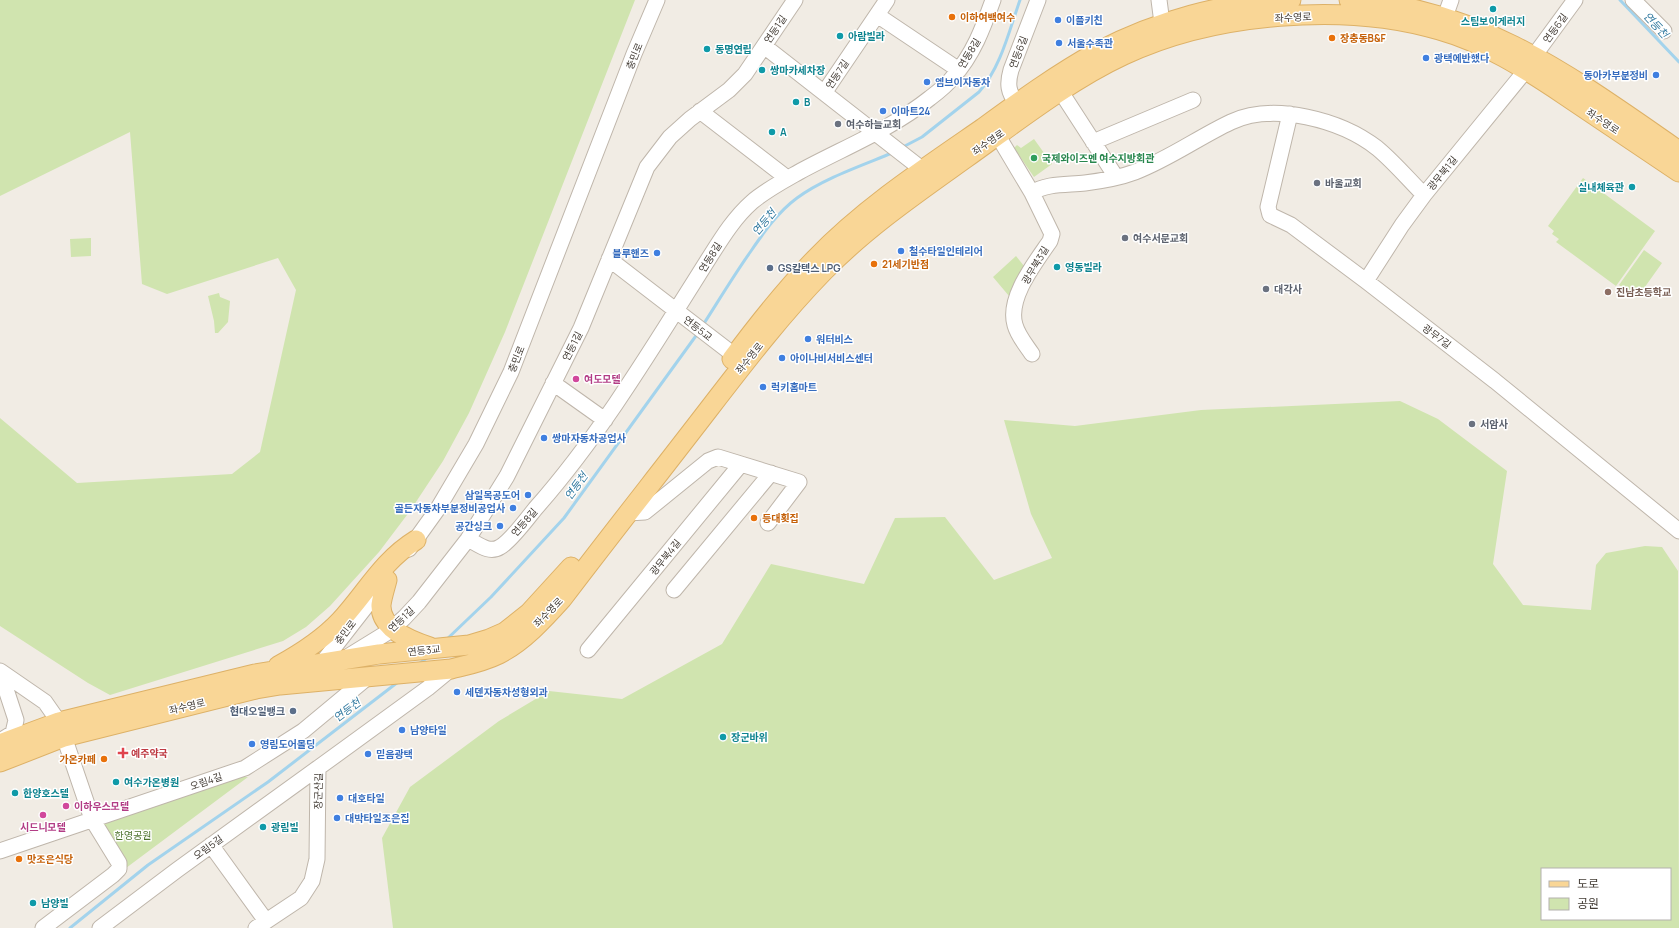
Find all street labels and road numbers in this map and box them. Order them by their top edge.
street label: 좌수영로 [1274,9,1312,25]
street label: 연등6길 [1539,10,1571,46]
street label: 연등1길 [760,12,790,46]
street label: 연등6길 [1005,34,1031,70]
street label: 연등8길 [954,35,984,71]
street label: 충민로 [622,41,646,71]
street label: 연등7길 [822,57,852,91]
street label: 좌수영로 [1584,105,1622,137]
street label: 좌수영로 [969,126,1007,158]
street label: 광무북1길 [1424,153,1460,193]
street label: 연등8길 [695,239,725,275]
street label: 광무북3길 [1018,243,1052,287]
street label: 연등5교 [681,312,715,344]
street label: 광무7길 [1420,321,1454,351]
street label: 연등1길 [559,329,585,363]
street label: 좌수영로 [732,339,766,377]
street label: 충민로 [504,344,528,374]
street label: 연등8길 [508,505,540,539]
street label: 광무북4길 [646,536,684,578]
street label: 좌수영로 [530,594,566,630]
street label: 연등1길 [385,603,417,635]
street label: 충민로 [331,617,359,647]
street label: 연등3교 [407,641,441,659]
street label: 좌수영로 [167,695,207,717]
street label: 오림4길 [188,769,224,793]
street label: 장군산길 [311,772,325,810]
street label: 오림5길 [190,832,226,862]

